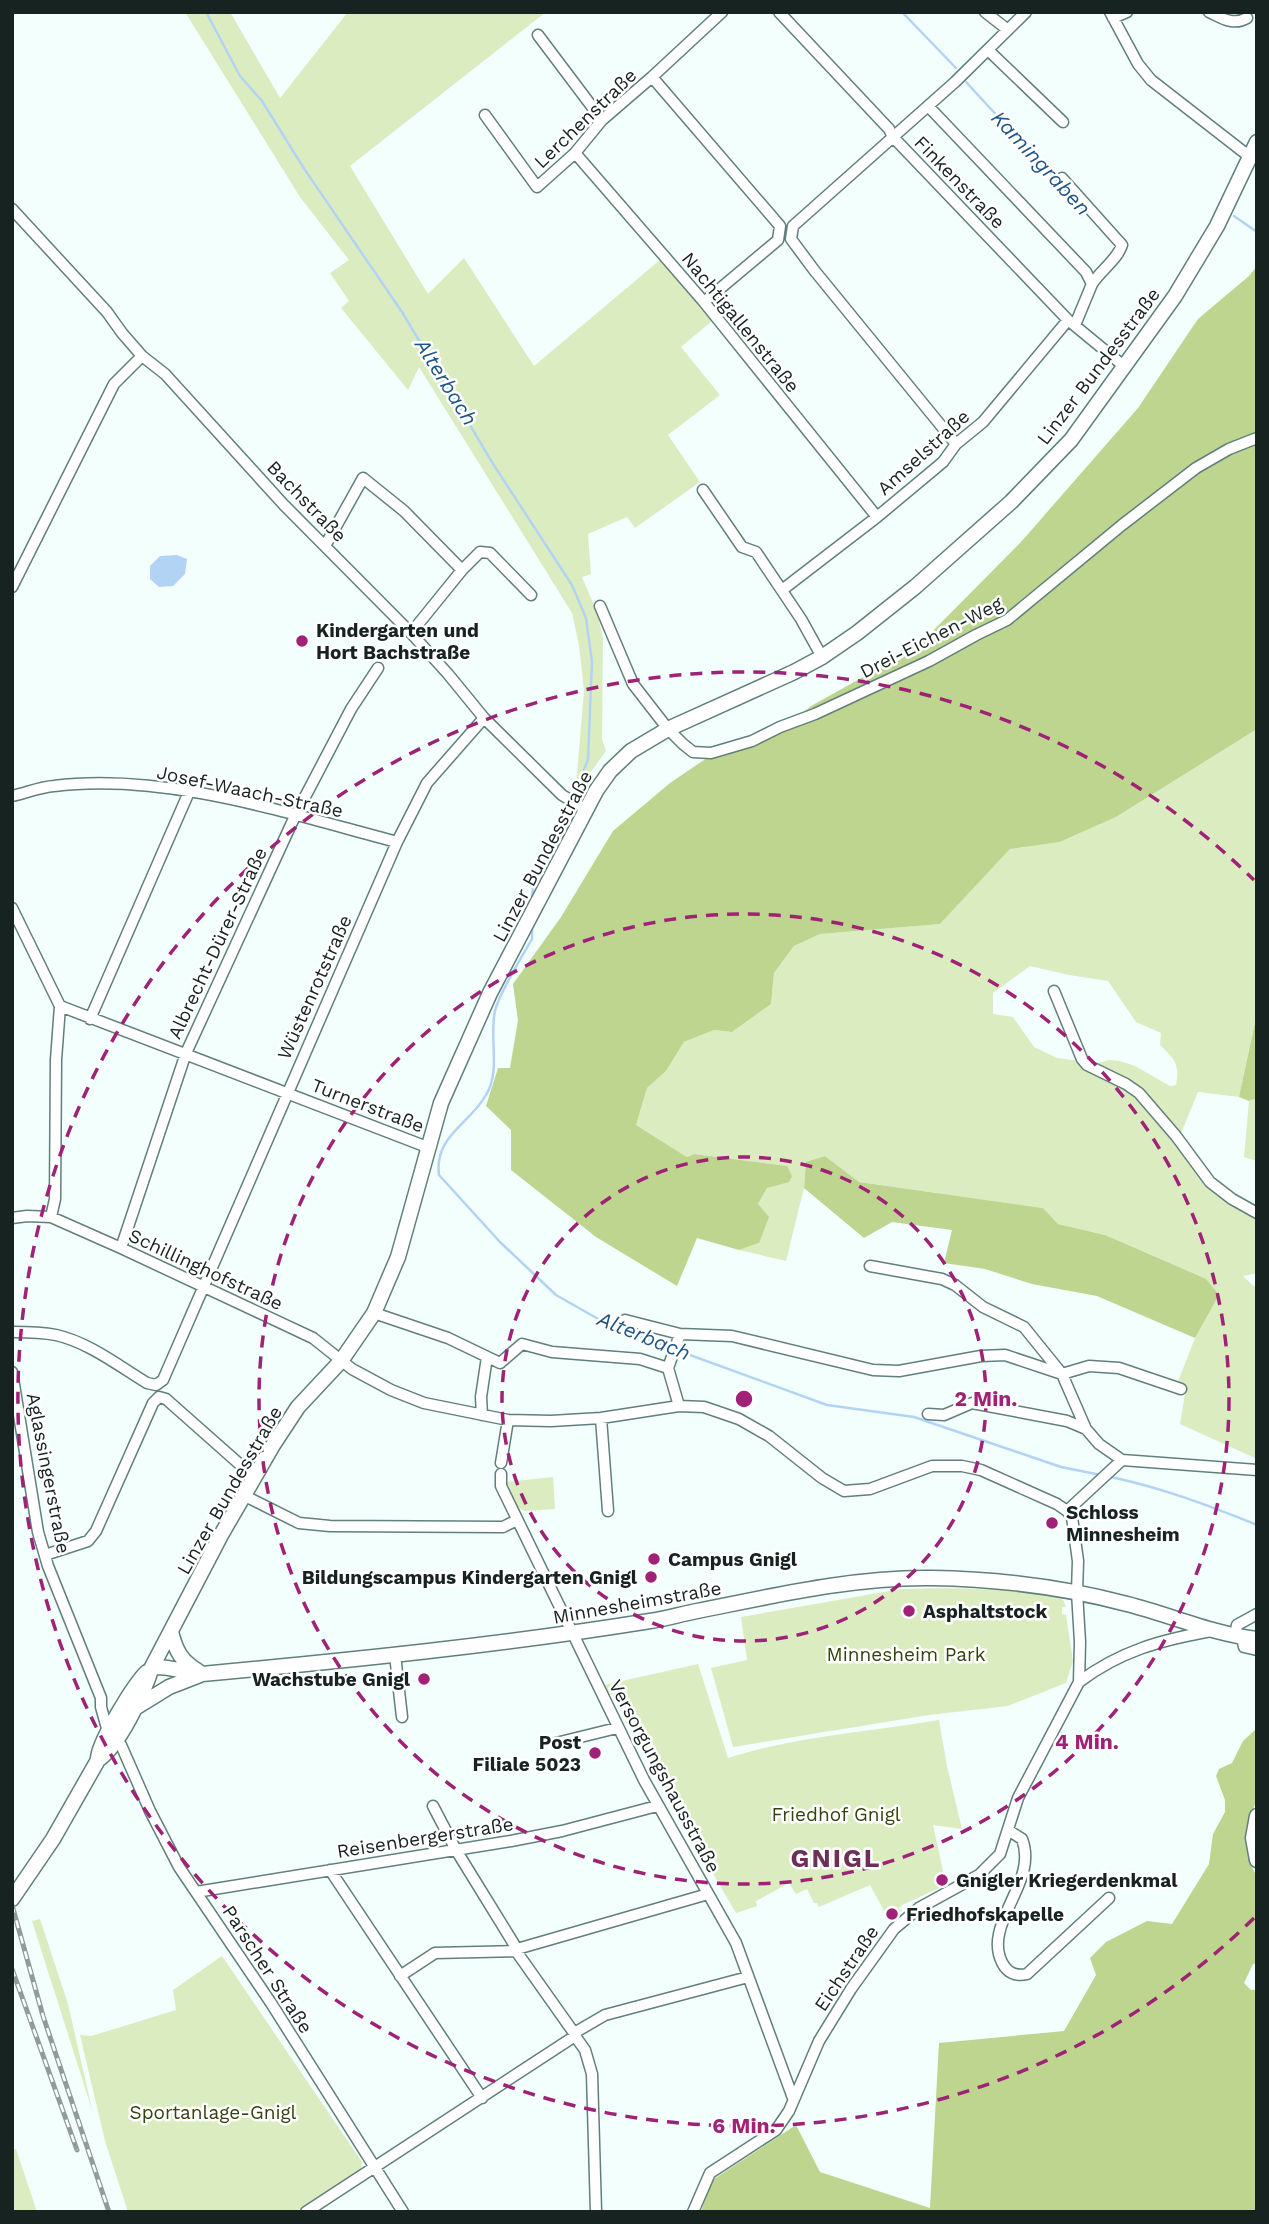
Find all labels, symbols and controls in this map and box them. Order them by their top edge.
street label: Lerchenstraße [529,64,641,173]
water label: Kamingraben [986,105,1096,220]
street label: Finkenstraße [910,131,1010,234]
street label: Nachtigallenstraße [677,247,804,397]
street label: Linzer Bundesstraße [1032,283,1165,449]
water label: Alterbach [409,333,483,430]
street label: Amselstraße [872,405,974,500]
street label: Bachstraße [262,456,351,547]
street label: Drei-Eichen-Weg [856,591,1007,683]
place label: Kindergarten und Hort Bachstraße [316,619,479,664]
marker: Kindergarten und Hort Bachstraße [294,633,310,649]
street label: Josef-Waach-Straße [155,760,345,822]
street label: Linzer Bundesstraße [488,767,597,946]
street label: Albrecht-Dürer-Straße [163,844,272,1043]
street label: Wüstenrotstraße [272,911,357,1063]
street label: Turnerstraße [308,1073,427,1137]
street label: Schillinghofstraße [125,1224,287,1315]
water label: Alterbach [593,1305,694,1365]
text: 2 Min. [955,1386,1017,1411]
centre of rings [732,1387,756,1411]
street label: Aglassingerstraße [22,1391,75,1555]
street label: Linzer Bundesstraße [172,1402,287,1579]
place label: Schloss Minnesheim [1066,1501,1180,1546]
marker: Schloss Minnesheim [1044,1515,1060,1531]
place label: Campus Gnigl [668,1548,798,1571]
marker: Campus Gnigl [646,1551,662,1567]
place label: Bildungscampus Kindergarten Gnigl [302,1566,638,1589]
marker: Bildungscampus Kindergarten Gnigl [643,1569,659,1585]
street label: Minnesheimstraße [551,1576,723,1629]
place label: Asphaltstock [923,1600,1047,1623]
marker: Asphaltstock [901,1603,917,1619]
park label: Minnesheim Park [826,1643,986,1666]
place label: Wachstube Gnigl [252,1668,411,1691]
marker: Wachstube Gnigl [416,1671,432,1687]
street label: Versorgungshausstraße [604,1676,725,1877]
text: 4 Min. [1055,1729,1119,1754]
place label: Post Filiale 5023 [473,1731,582,1776]
marker: Post Filiale 5023 [587,1745,603,1761]
park label: Friedhof Gnigl [771,1803,901,1826]
street label: Reisenbergerstraße [335,1812,515,1863]
district label: GNIGL [791,1843,881,1873]
place label: Gnigler Kriegerdenkmal [956,1869,1178,1892]
marker: Gnigler Kriegerdenkmal [934,1872,950,1888]
street label: Parscher Straße [218,1901,318,2038]
place label: Friedhofskapelle [906,1903,1064,1926]
marker: Friedhofskapelle [884,1906,900,1922]
street label: Eichstraße [809,1921,883,2016]
park label: Sportanlage-Gnigl [130,2101,297,2124]
text: 6 Min. [712,2113,776,2138]

